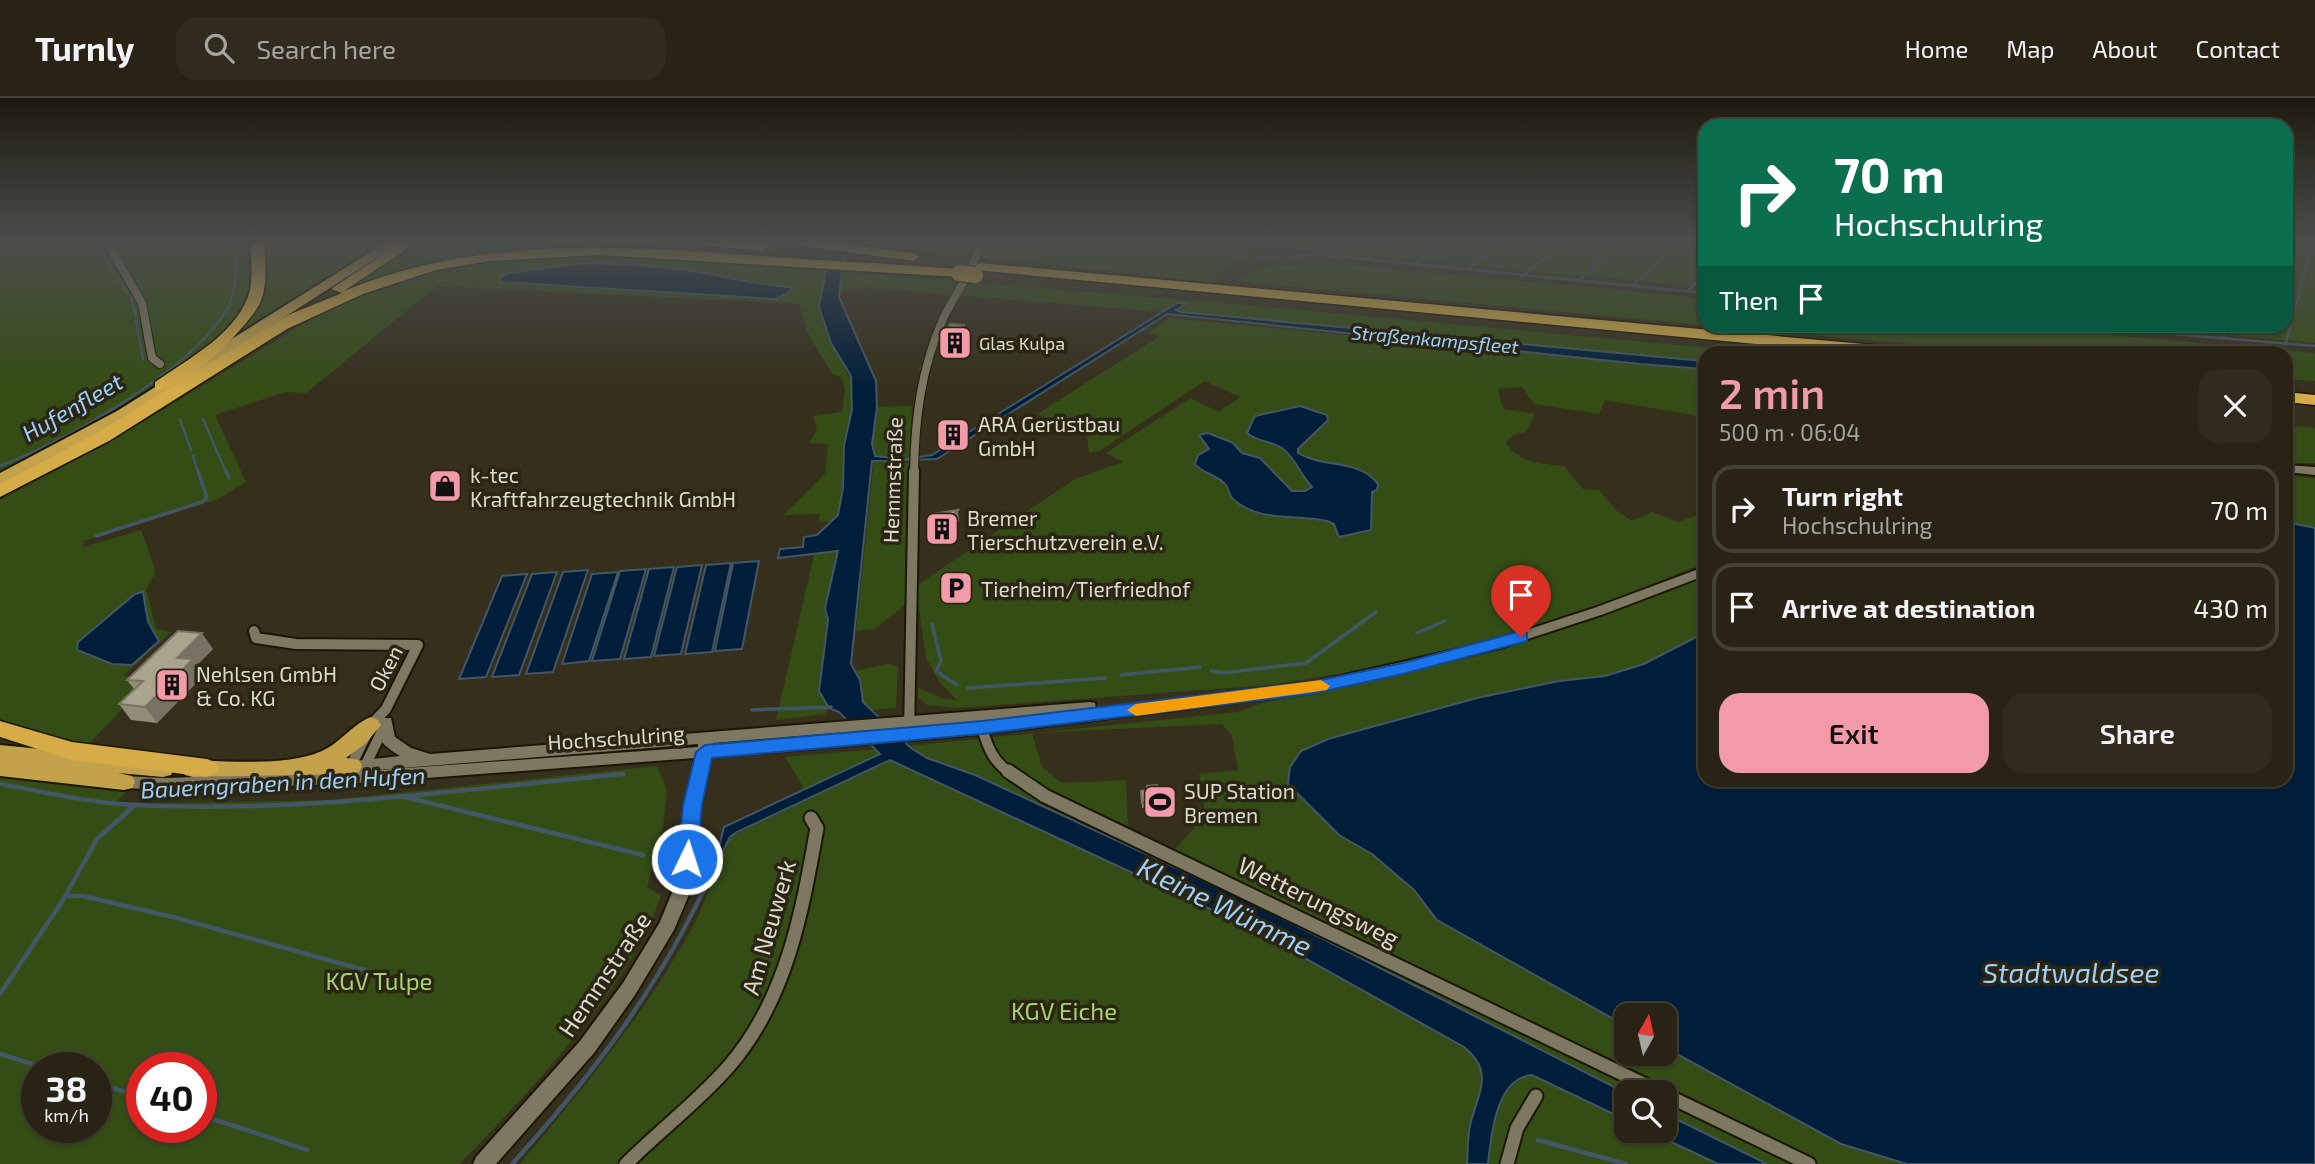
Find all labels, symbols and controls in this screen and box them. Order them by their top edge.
search box [176,17,666,80]
text: Turnly [35,28,134,68]
icon: search [200,29,238,67]
text: Search here [256,33,396,64]
text: Home [1905,34,1968,63]
text: Map [2006,34,2054,63]
text: About [2092,34,2158,63]
text: Contact [2196,34,2280,63]
text: 70 m [1834,144,1945,203]
icon: right [1719,147,1810,238]
text: Hochschulring [1834,204,2043,242]
icon: arrive [1792,280,1830,318]
text: Then [1719,284,1778,315]
water label: Straßenkampsfleet [1350,320,1520,358]
building icon: Glas Kulpa [936,324,974,362]
place label: Glas Kulpa [979,332,1065,354]
water label: Hufenfleet [17,367,127,447]
text: 2 min [1719,367,1825,417]
button: close [2198,369,2272,443]
place label: ARA Gerüstbau GmbH [978,411,1120,460]
building icon: ARA Gerüstbau GmbH [934,416,972,454]
street label: Hemmstraße [877,417,907,543]
text: 500 m · 06:04 [1719,418,1861,446]
place label: k-tec Kraftfahrzeugtechnik GmbH [470,462,736,511]
shop icon: k-tec Kraftfahrzeugtechnik GmbH [426,467,464,505]
text: Turn right [1782,480,1903,511]
icon: right [1723,490,1761,528]
text: 70 m [2210,494,2268,525]
place label: Bremer Tierschutzverein e.V. [967,505,1163,554]
building icon: Bremer Tierschutzverein e.V. [923,510,961,548]
text: Hochschulring [1782,511,1932,539]
pin [1491,565,1551,637]
parking icon: Tierheim/Tierfriedhof [937,569,975,607]
place label: Tierheim/Tierfriedhof [981,576,1191,601]
icon: arrive [1502,576,1540,614]
icon: arrive [1723,588,1761,626]
text: Arrive at destination [1782,592,2035,623]
text: 430 m [2193,592,2268,623]
street label: Oken [363,641,407,695]
place label: Nehlsen GmbH & Co. KG [196,661,337,710]
building icon: Nehlsen GmbH & Co. KG [153,666,191,704]
button: Exit [1719,693,1989,773]
button: Share [2003,693,2272,773]
street label: Hochschulring [547,720,686,754]
water label: Bauerngraben in den Hufen [140,761,426,803]
place label: SUP Station Bremen [1184,778,1295,827]
sports icon: SUP Station Bremen [1141,783,1179,821]
position arrow [650,822,724,896]
water label: Kleine Wümme [1132,849,1318,963]
street label: Wetterungsweg [1234,850,1404,952]
street label: Am Neuwerk [735,856,801,998]
street label: Hemmstraße [552,906,656,1042]
water label: Stadtwaldsee [1982,955,2160,989]
park label: KGV Tulpe [326,966,432,995]
park label: KGV Eiche [1011,996,1117,1025]
north arrow [1614,1003,1676,1066]
map controls [1614,1003,1677,1143]
speed limit sign: 40 [126,1052,217,1143]
text: 38 [46,1067,87,1109]
button: search [1614,1080,1677,1143]
text: km/h [44,1104,89,1126]

